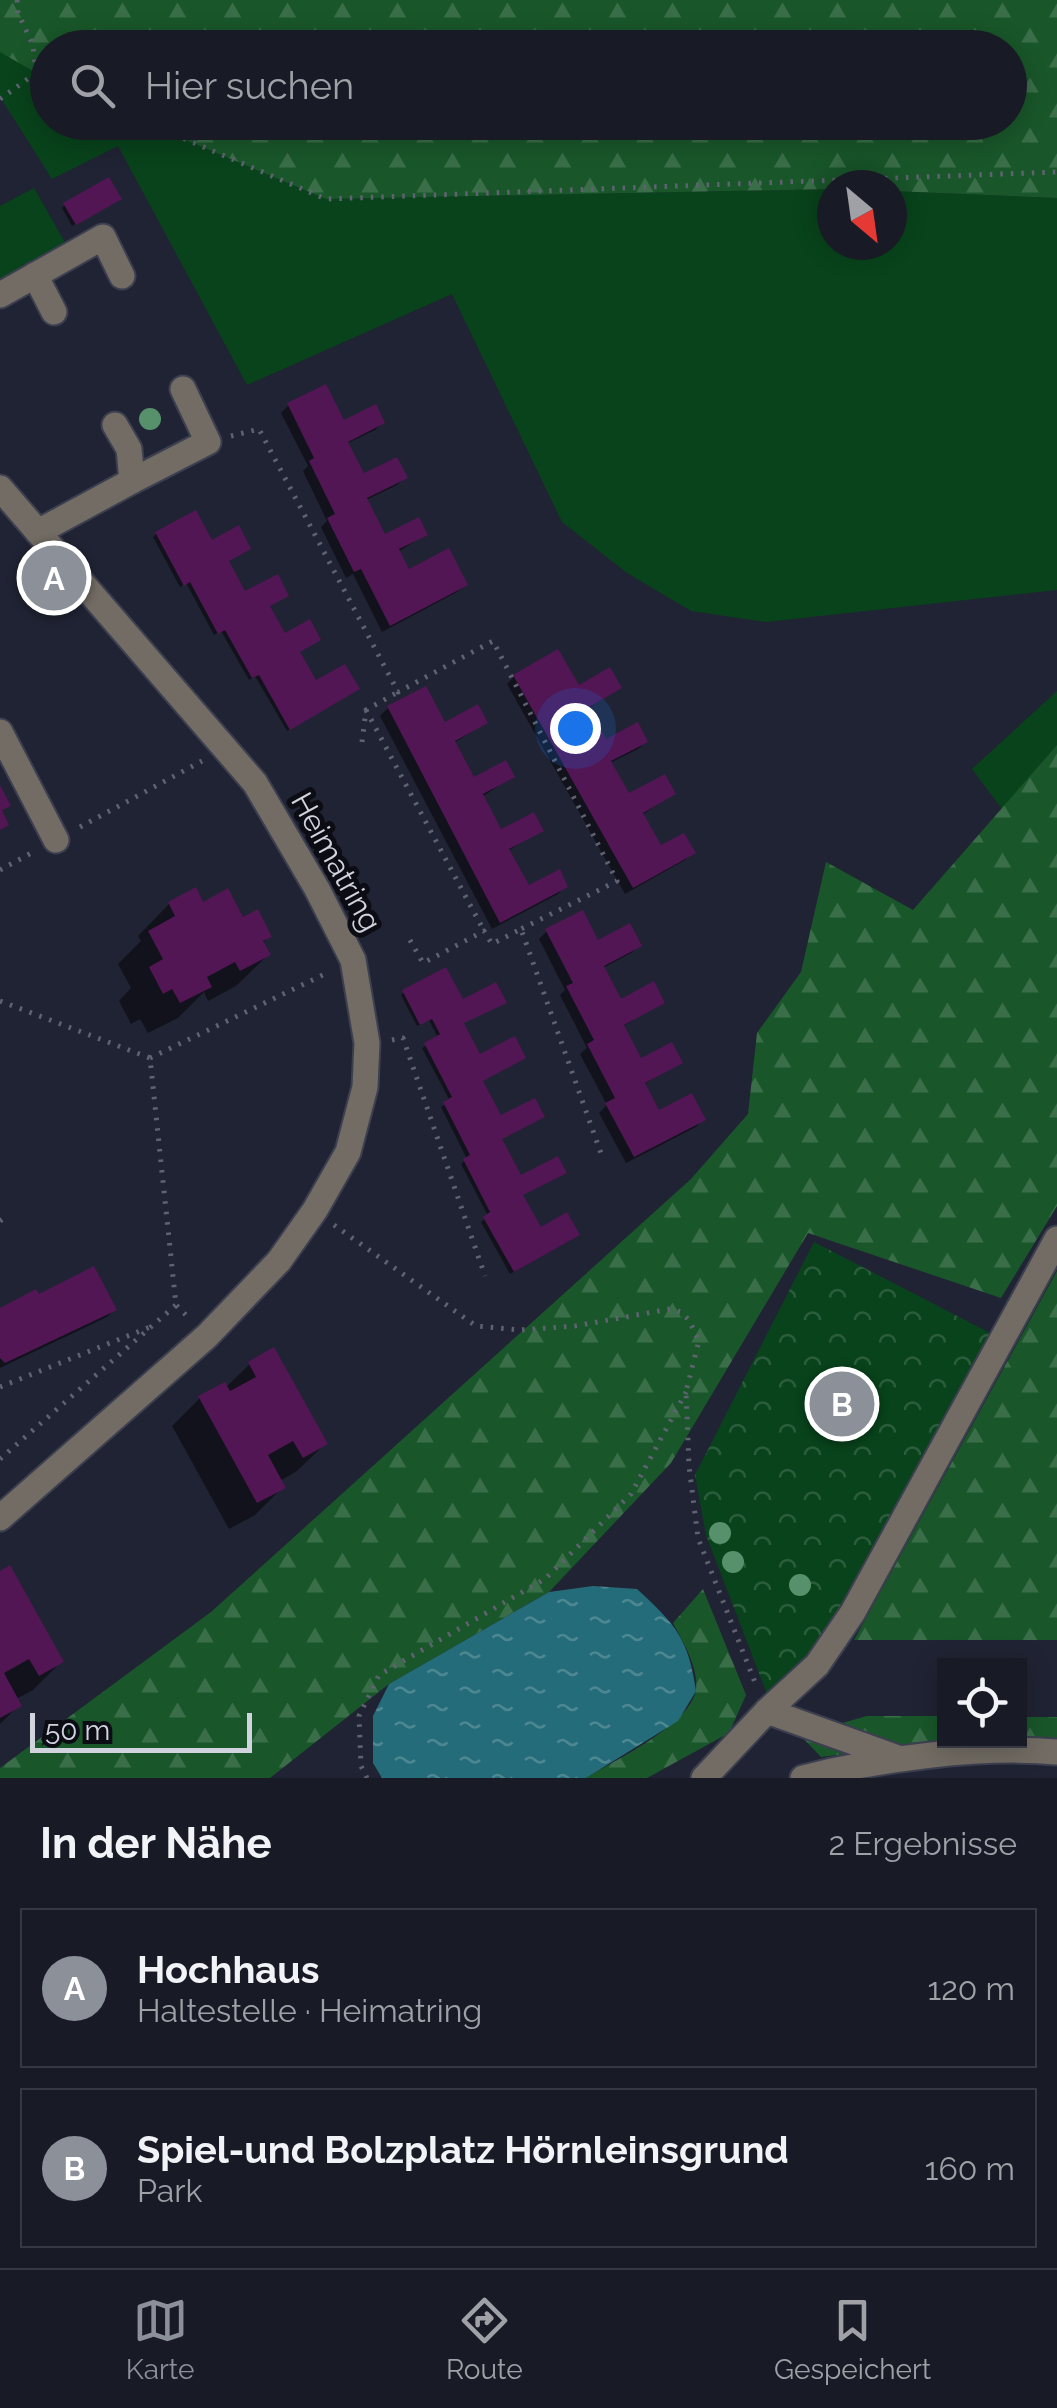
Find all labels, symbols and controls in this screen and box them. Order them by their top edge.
search box [30,30,1027,140]
icon: search [65,58,120,113]
text: Hier suchen [145,63,354,108]
north arrow [817,170,907,260]
pin: A [22,540,86,616]
your location [550,703,601,754]
street label: Heimatring [284,786,389,937]
pin: B [810,1366,874,1442]
map controls [937,1658,1027,1748]
button: locate [937,1658,1027,1748]
scale bar [30,1708,252,1752]
text: 50 m [45,1714,110,1747]
text: In der Nähe [40,1819,272,1868]
text: 2 Ergebnisse [828,1825,1017,1862]
text: Hochhaus [137,1947,319,1992]
text: A [64,1970,85,2007]
text: 120 m [927,1970,1015,2007]
text: Haltestelle · Heimatring [137,1992,482,2029]
text: Spiel-und Bolzplatz Hörnleinsgrund [137,2127,789,2172]
text: B [64,2150,85,2187]
text: 160 m [925,2150,1015,2187]
text: Park [137,2172,202,2209]
tab: Karte [126,2293,194,2386]
tab: Route [446,2293,523,2386]
tab: Gespeichert [774,2293,931,2386]

